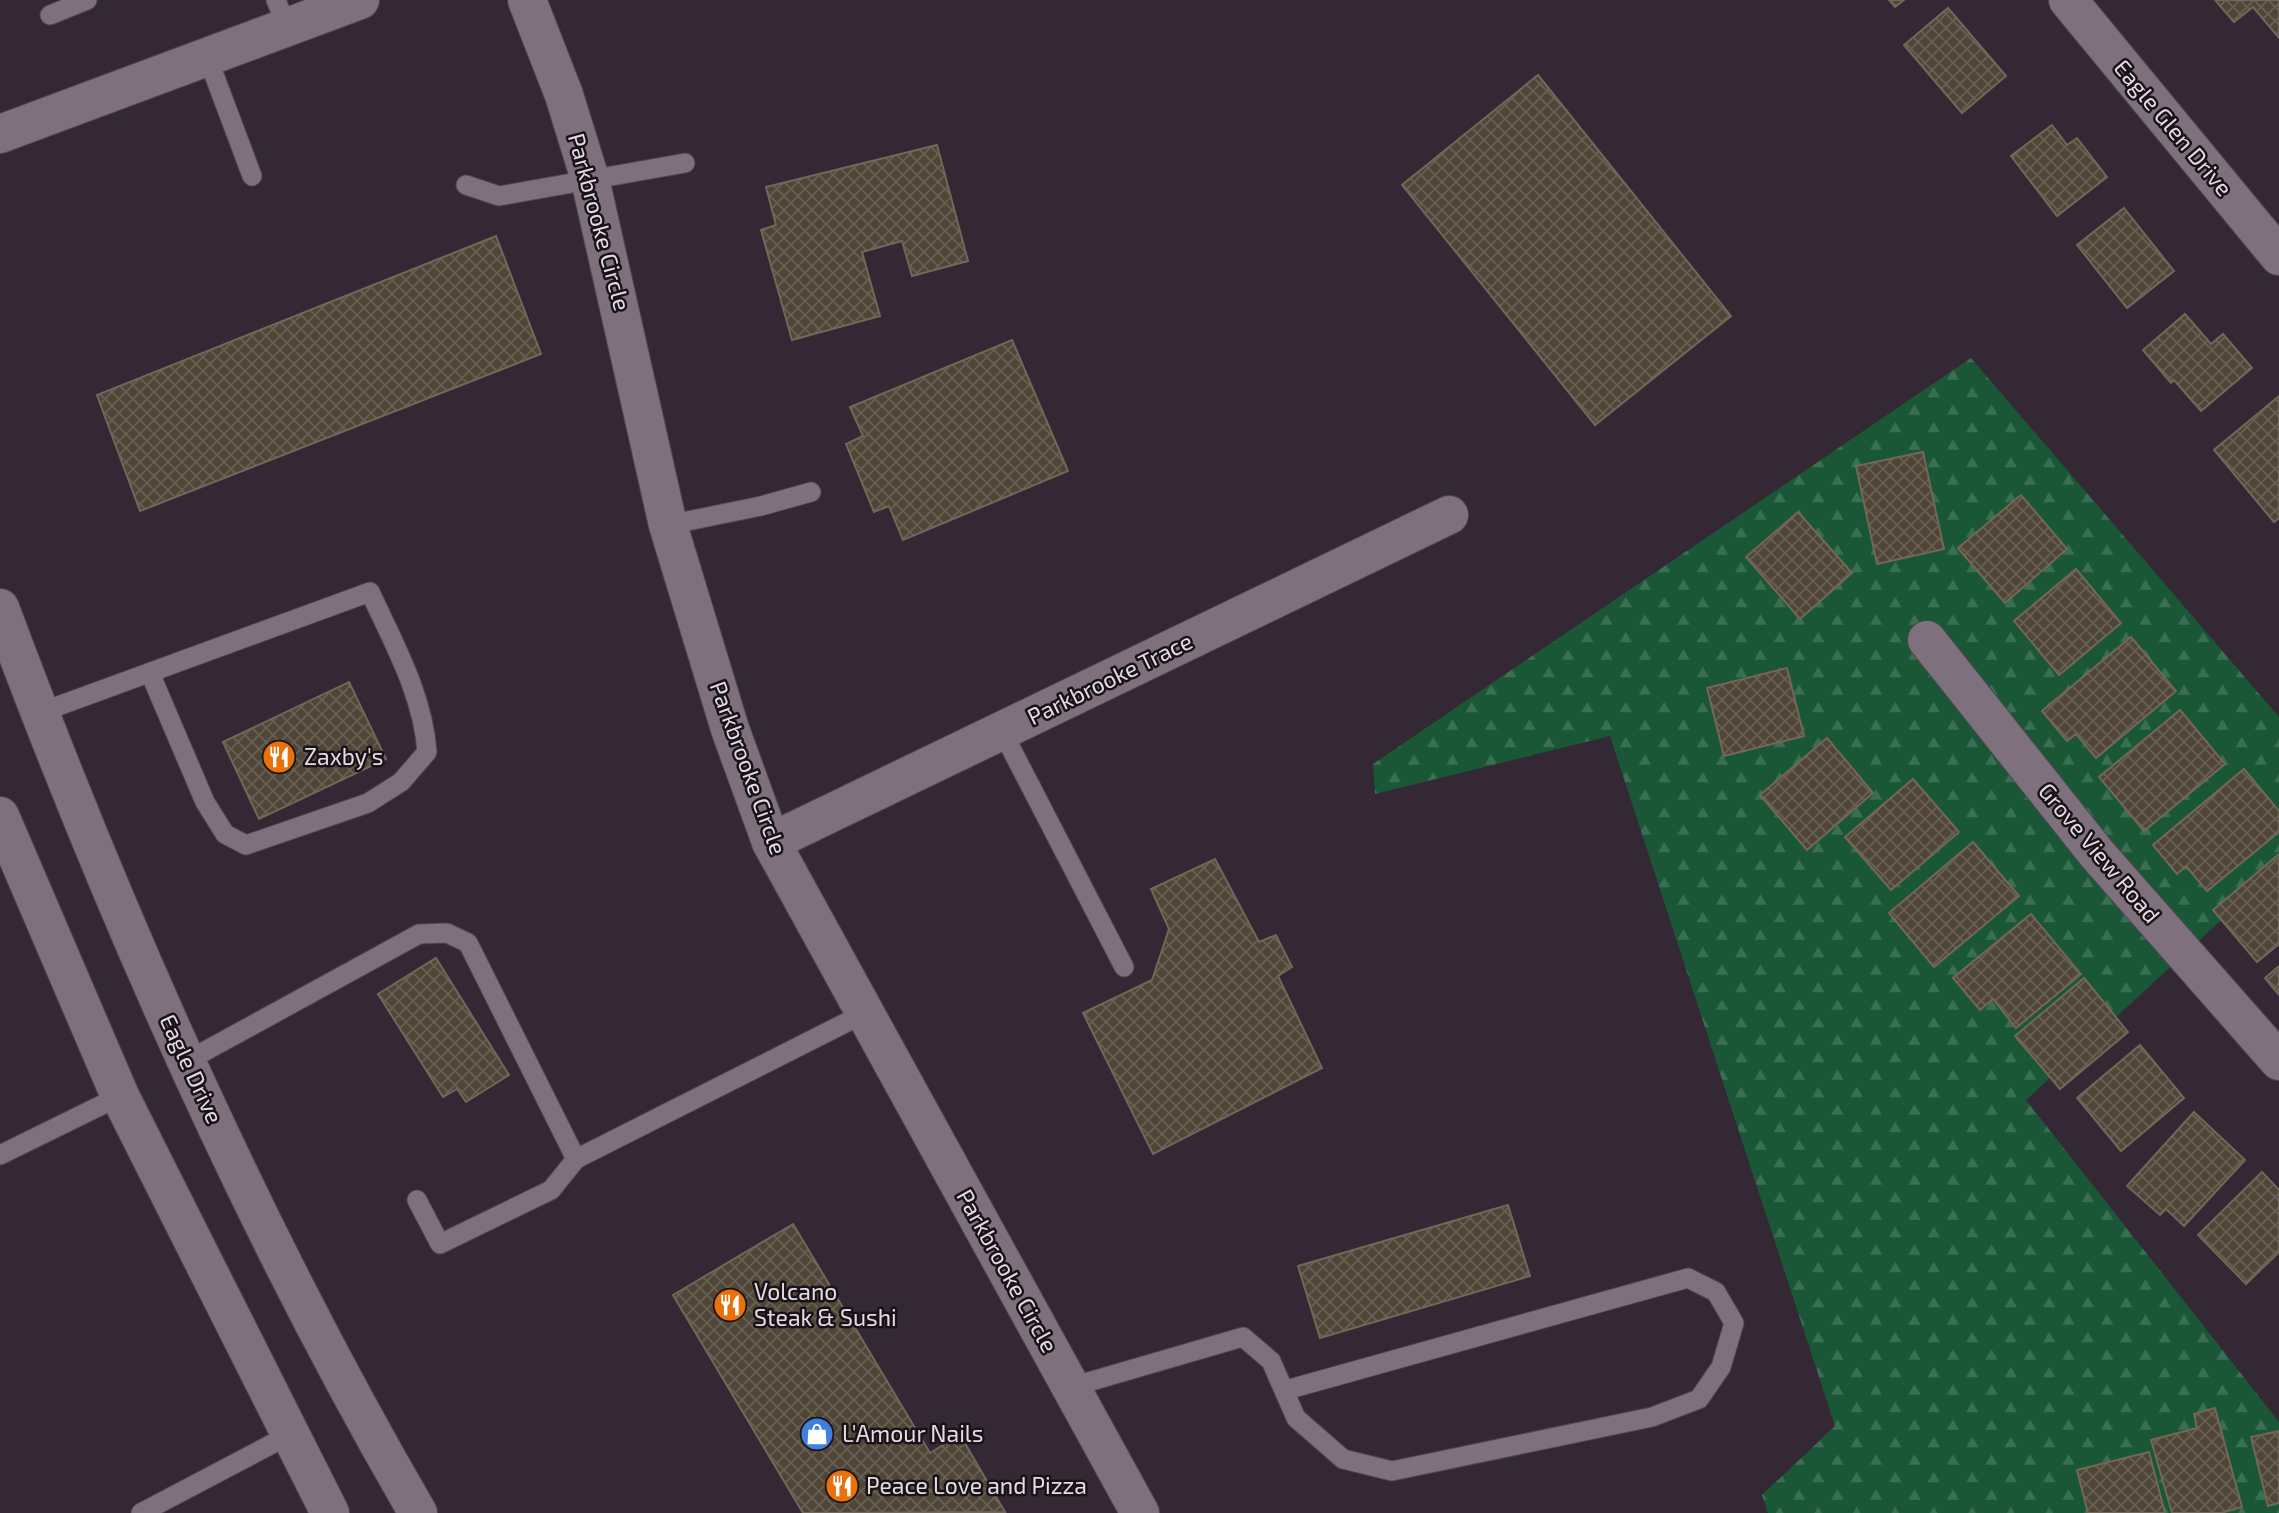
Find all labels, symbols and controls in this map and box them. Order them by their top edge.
street label: Eagle Glen Drive [2109,53,2239,201]
street label: Parkbrooke Circle [563,130,637,313]
street label: Parkbrooke Trace [1023,626,1197,730]
street label: Parkbrooke Circle [705,677,793,858]
restaurant icon: Zaxby's [260,738,298,776]
place label: Zaxby's [304,742,383,770]
street label: Grove View Road [2033,777,2166,928]
street label: Eagle Drive [154,1010,229,1128]
street label: Parkbrooke Circle [951,1184,1064,1357]
place label: Volcano Steak & Sushi [754,1277,897,1331]
restaurant icon: Volcano Steak & Sushi [711,1286,749,1324]
shop icon: L'Amour Nails [798,1415,836,1453]
place label: L'Amour Nails [842,1419,983,1447]
restaurant icon: Peace Love and Pizza [823,1467,861,1505]
place label: Peace Love and Pizza [866,1471,1087,1499]

